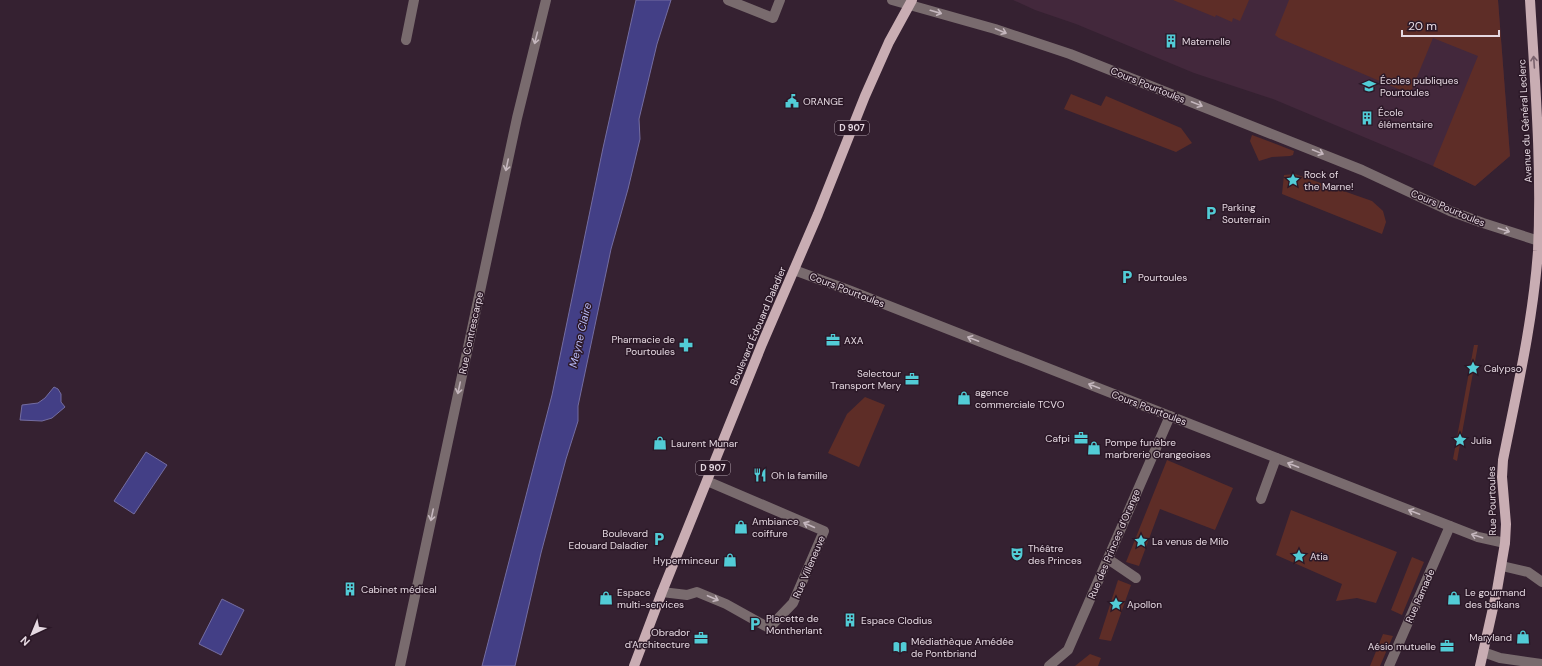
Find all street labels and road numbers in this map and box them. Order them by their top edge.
street label: Avenue du Général Leclerc [1515,59,1535,183]
street label: Cours Pourtoules [1109,64,1187,106]
road number: D 907 [835,121,869,135]
street label: Cours Pourtoules [1409,186,1487,230]
street label: Boulevard Édouard Daladier [727,264,789,387]
street label: Cours Pourtoules [808,270,886,310]
street label: Rue Contrescarpe [456,290,486,375]
street label: Cours Pourtoules [1110,388,1188,428]
road number: D 907 [696,461,730,475]
street label: Rue Pourtoules [1485,466,1499,536]
street label: Rue des Princes d'Orange [1085,487,1143,601]
street label: Rue Villeneuve [790,533,828,600]
street label: Rue Ramade [1402,567,1438,625]

